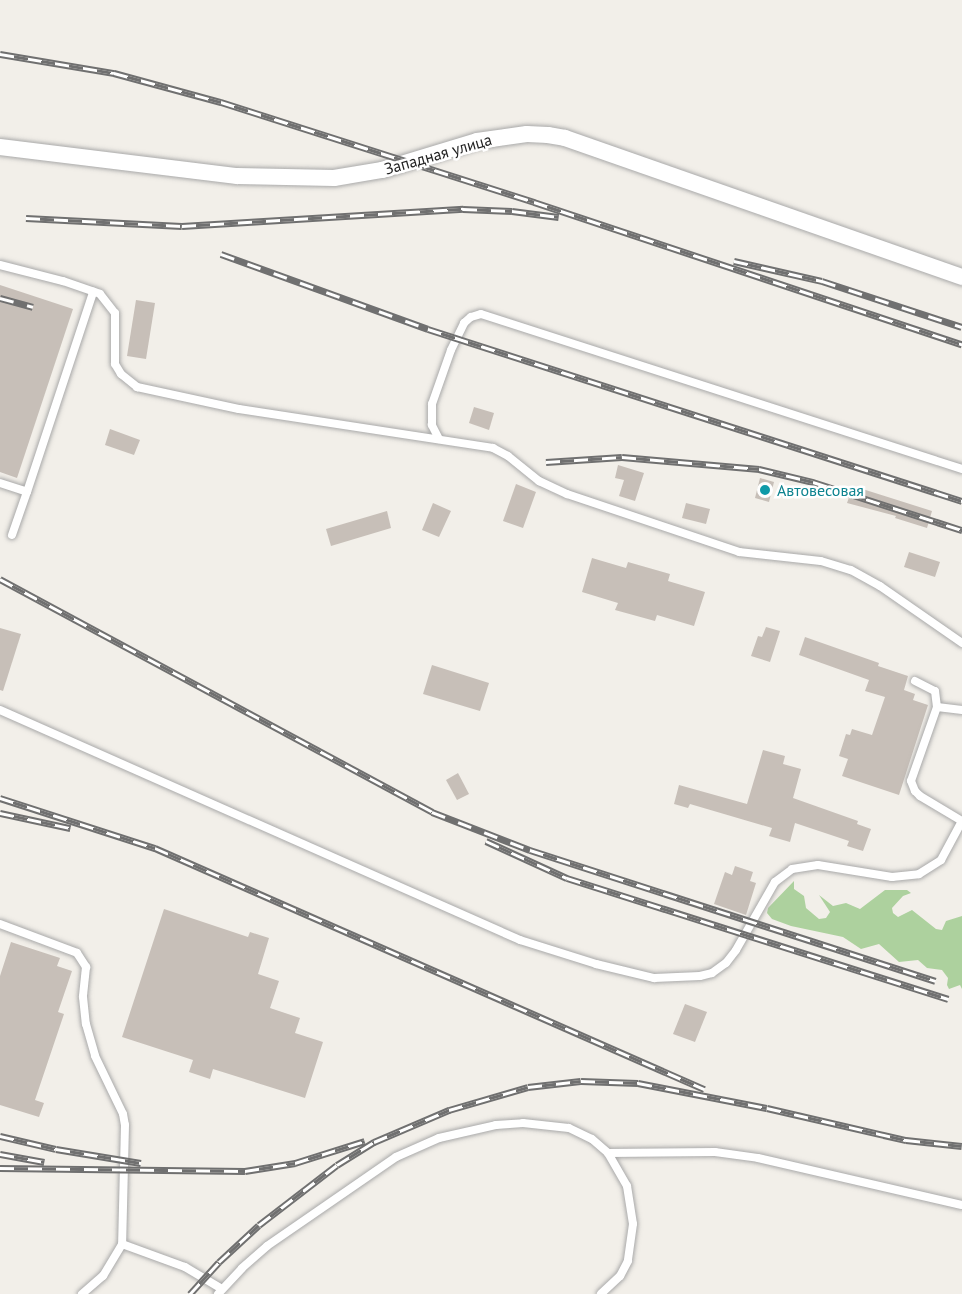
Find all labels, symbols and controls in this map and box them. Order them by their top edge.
street label: Западная улица [382,129,494,179]
place label: Автовесовая [777,480,864,500]
marker: Автовесовая [758,483,772,497]

